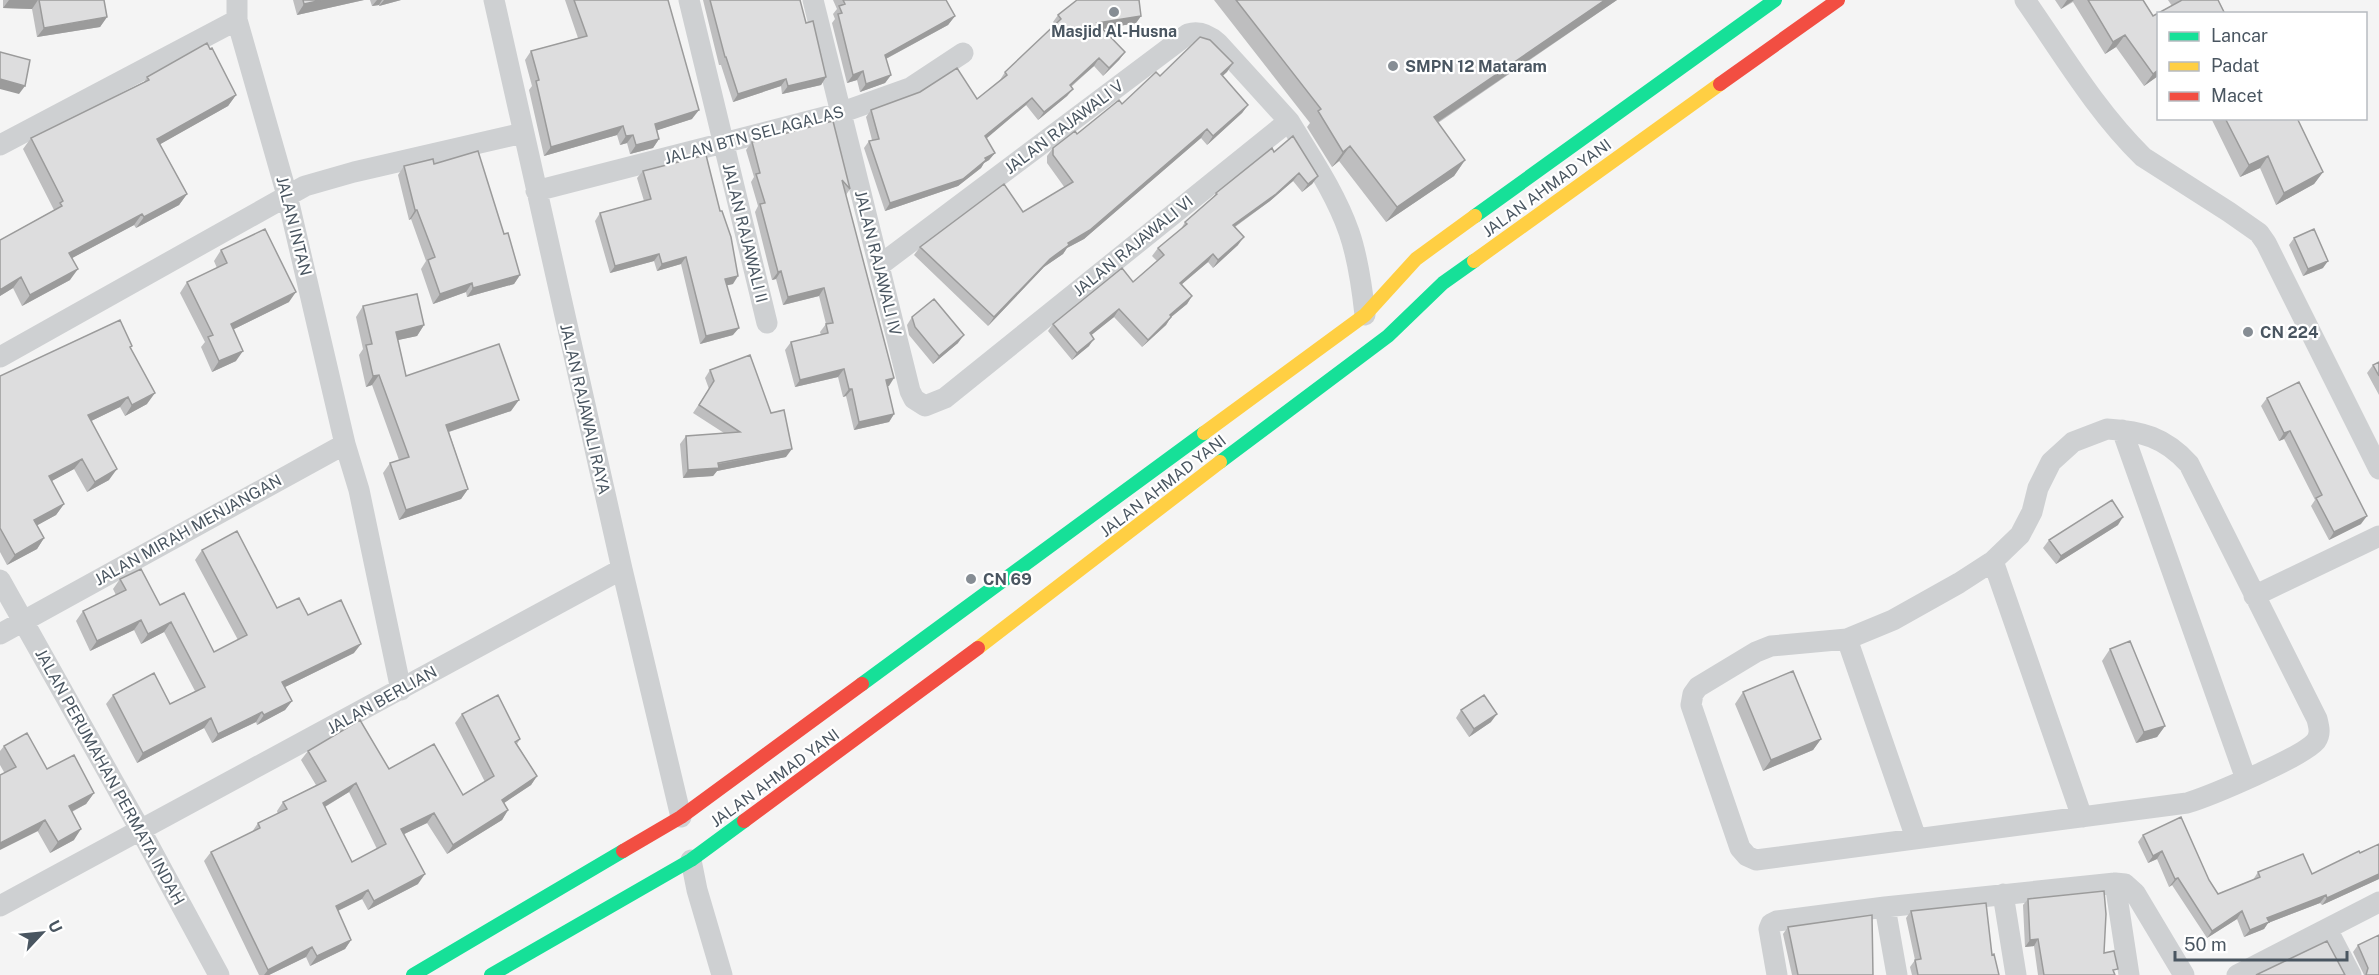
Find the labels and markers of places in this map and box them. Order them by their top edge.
marker: Masjid Al-Husna [1107,5,1121,19]
place label: Masjid Al-Husna [1051,22,1177,41]
place label: SMPN 12 Mataram [1405,57,1547,76]
marker: SMPN 12 Mataram [1386,59,1400,73]
place label: CN 224 [2260,323,2319,342]
marker: CN 224 [2241,325,2255,339]
place label: CN 69 [983,570,1032,589]
marker: CN 69 [964,572,978,586]

